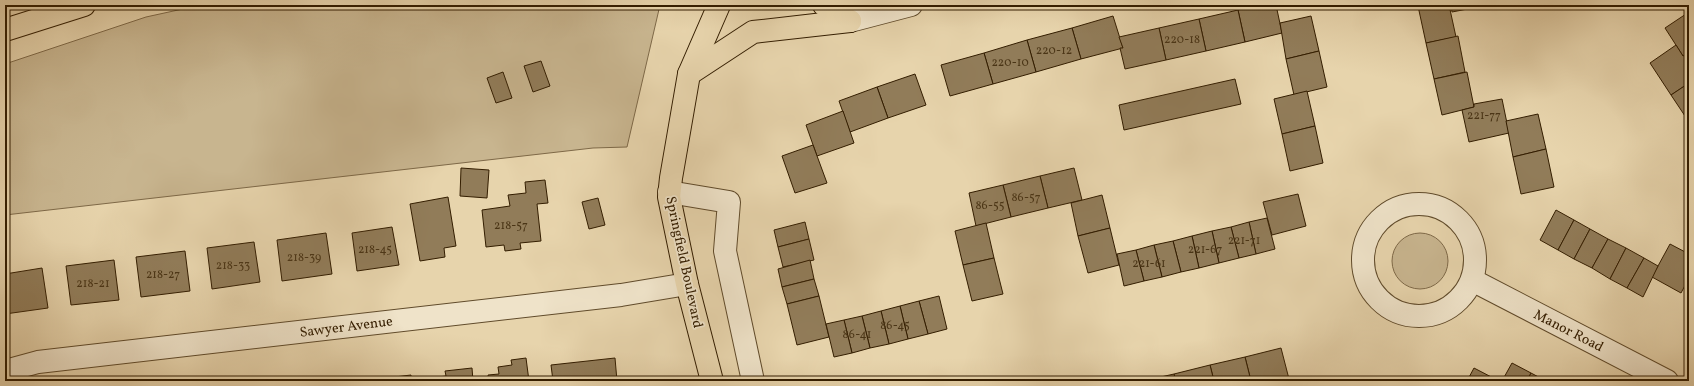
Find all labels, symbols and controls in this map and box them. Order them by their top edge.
house number: 220-18 [1164,32,1200,48]
house number: 220-12 [1036,43,1072,59]
house number: 220-10 [991,55,1029,71]
house number: 221-77 [1467,108,1501,124]
house number: 86-57 [1011,190,1041,206]
street label: Springfield Boulevard [660,195,707,330]
house number: 86-55 [975,198,1005,214]
house number: 218-57 [494,218,528,234]
house number: 221-71 [1228,233,1260,249]
house number: 218-45 [358,242,392,258]
house number: 221-67 [1188,242,1222,258]
house number: 218-39 [287,250,321,266]
house number: 221-61 [1132,256,1166,272]
house number: 218-33 [216,258,250,274]
house number: 218-27 [146,267,180,283]
house number: 218-21 [76,276,110,292]
street label: Manor Road [1530,306,1607,357]
street label: Sawyer Avenue [299,312,394,343]
house number: 86-45 [880,318,910,334]
house number: 86-41 [843,327,871,343]

